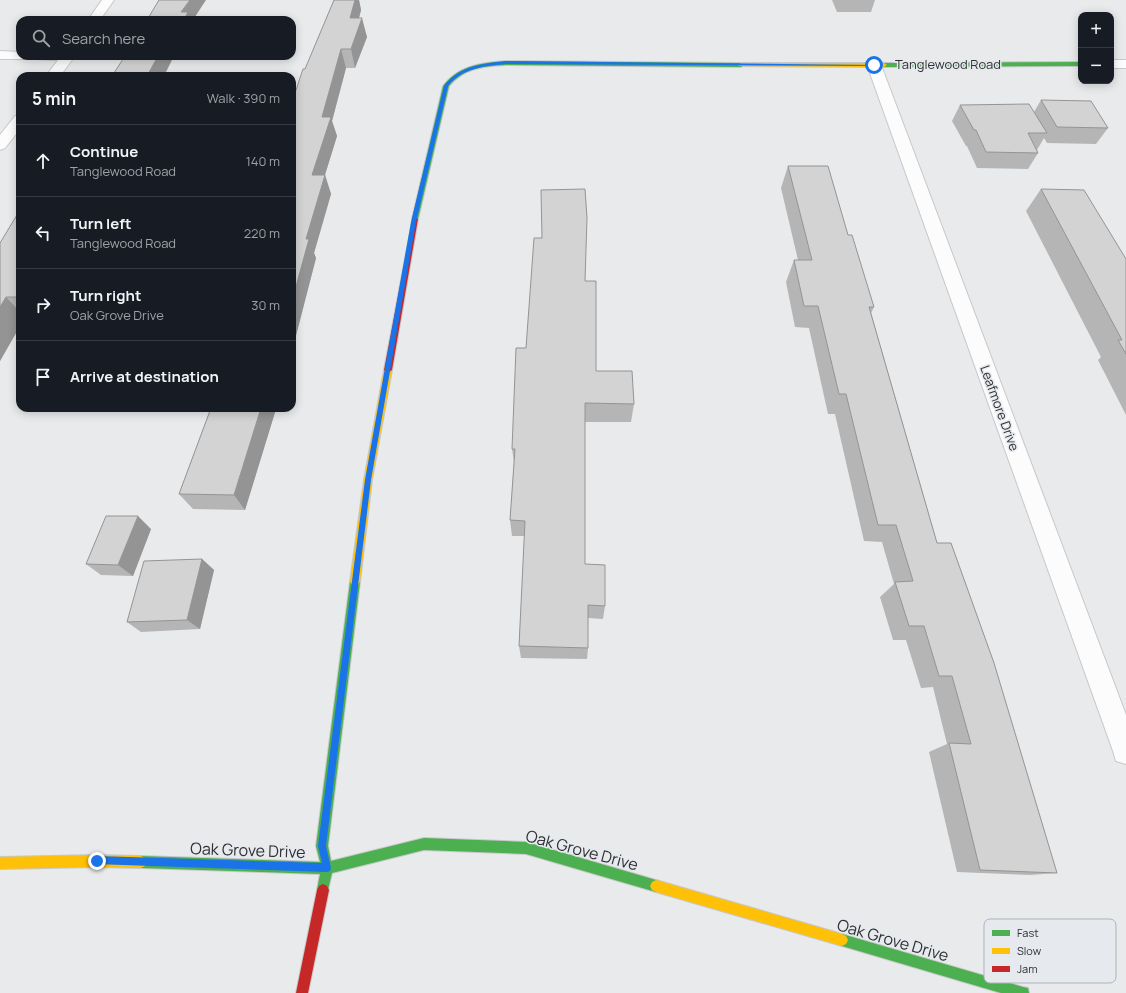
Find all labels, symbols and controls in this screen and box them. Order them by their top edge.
map controls [1078,12,1114,84]
button: + [1078,12,1114,48]
search box [16,16,296,60]
icon: search [30,27,52,49]
text: Search here [62,28,145,49]
button: − [1078,48,1114,84]
street label: Tanglewood Road [895,55,1001,73]
route start [865,56,883,74]
text: 5 min [32,87,76,110]
text: Walk · 390 m [207,89,280,107]
text: Continue [70,141,138,162]
icon: ahead [32,150,54,172]
text: 140 m [246,152,280,170]
text: Tanglewood Road [70,162,176,180]
text: Turn left [70,213,132,234]
icon: left [32,222,54,244]
text: 220 m [244,224,280,242]
text: Tanglewood Road [70,234,176,252]
text: Turn right [70,285,141,306]
icon: right [32,294,54,316]
text: 30 m [251,296,280,314]
text: Oak Grove Drive [70,306,164,324]
street label: Leafmore Drive [976,363,1024,454]
icon: arrive [32,366,54,388]
text: Arrive at destination [70,366,219,387]
street label: Oak Grove Drive [523,824,641,876]
street label: Oak Grove Drive [190,837,306,863]
route end [88,852,106,870]
street label: Oak Grove Drive [835,914,951,966]
legend [984,919,1116,983]
text: Fast [1017,925,1039,940]
text: Slow [1017,943,1042,958]
text: Jam [1017,961,1038,976]

